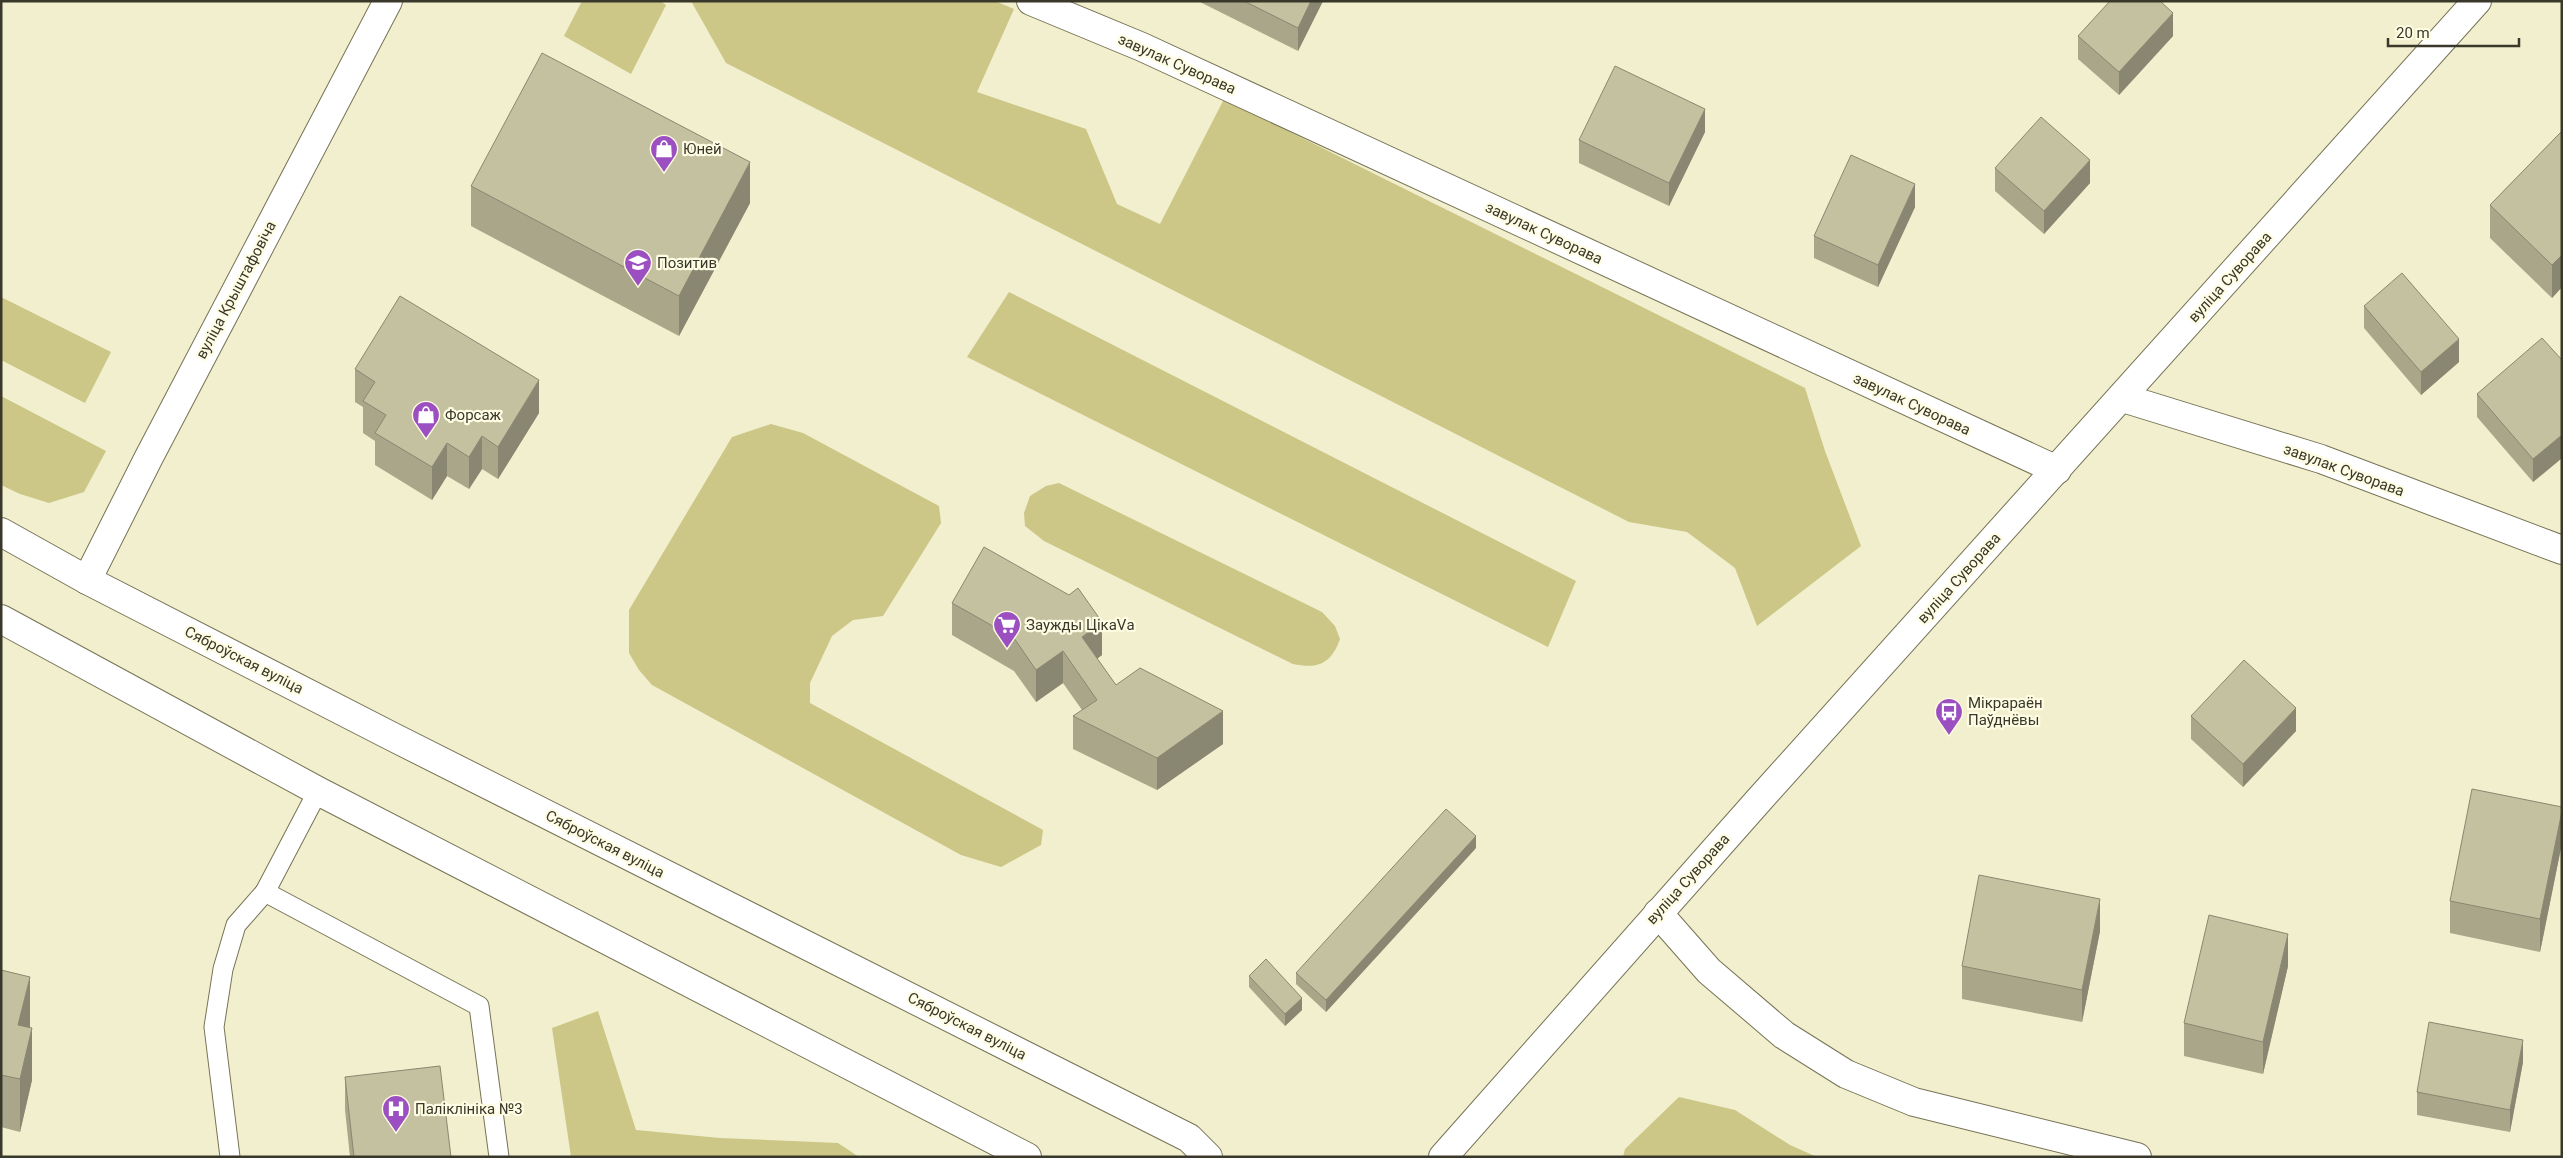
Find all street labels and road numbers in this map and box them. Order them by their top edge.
street label: завулак Суворава [1115,30,1239,98]
street label: завулак Суворава [1483,198,1605,268]
street label: вуліца Крыштафовіча [192,218,280,362]
street label: вуліца Суворава [2185,228,2275,326]
street label: завулак Суворава [1851,369,1973,439]
street label: завулак Суворава [2281,440,2407,500]
street label: вуліца Суворава [1914,529,2004,627]
street label: Сяброўская вуліца [182,622,306,698]
street label: Сяброўская вуліца [543,806,667,882]
street label: вуліца Суворава [1643,830,1733,928]
street label: Сяброўская вуліца [905,988,1029,1064]

